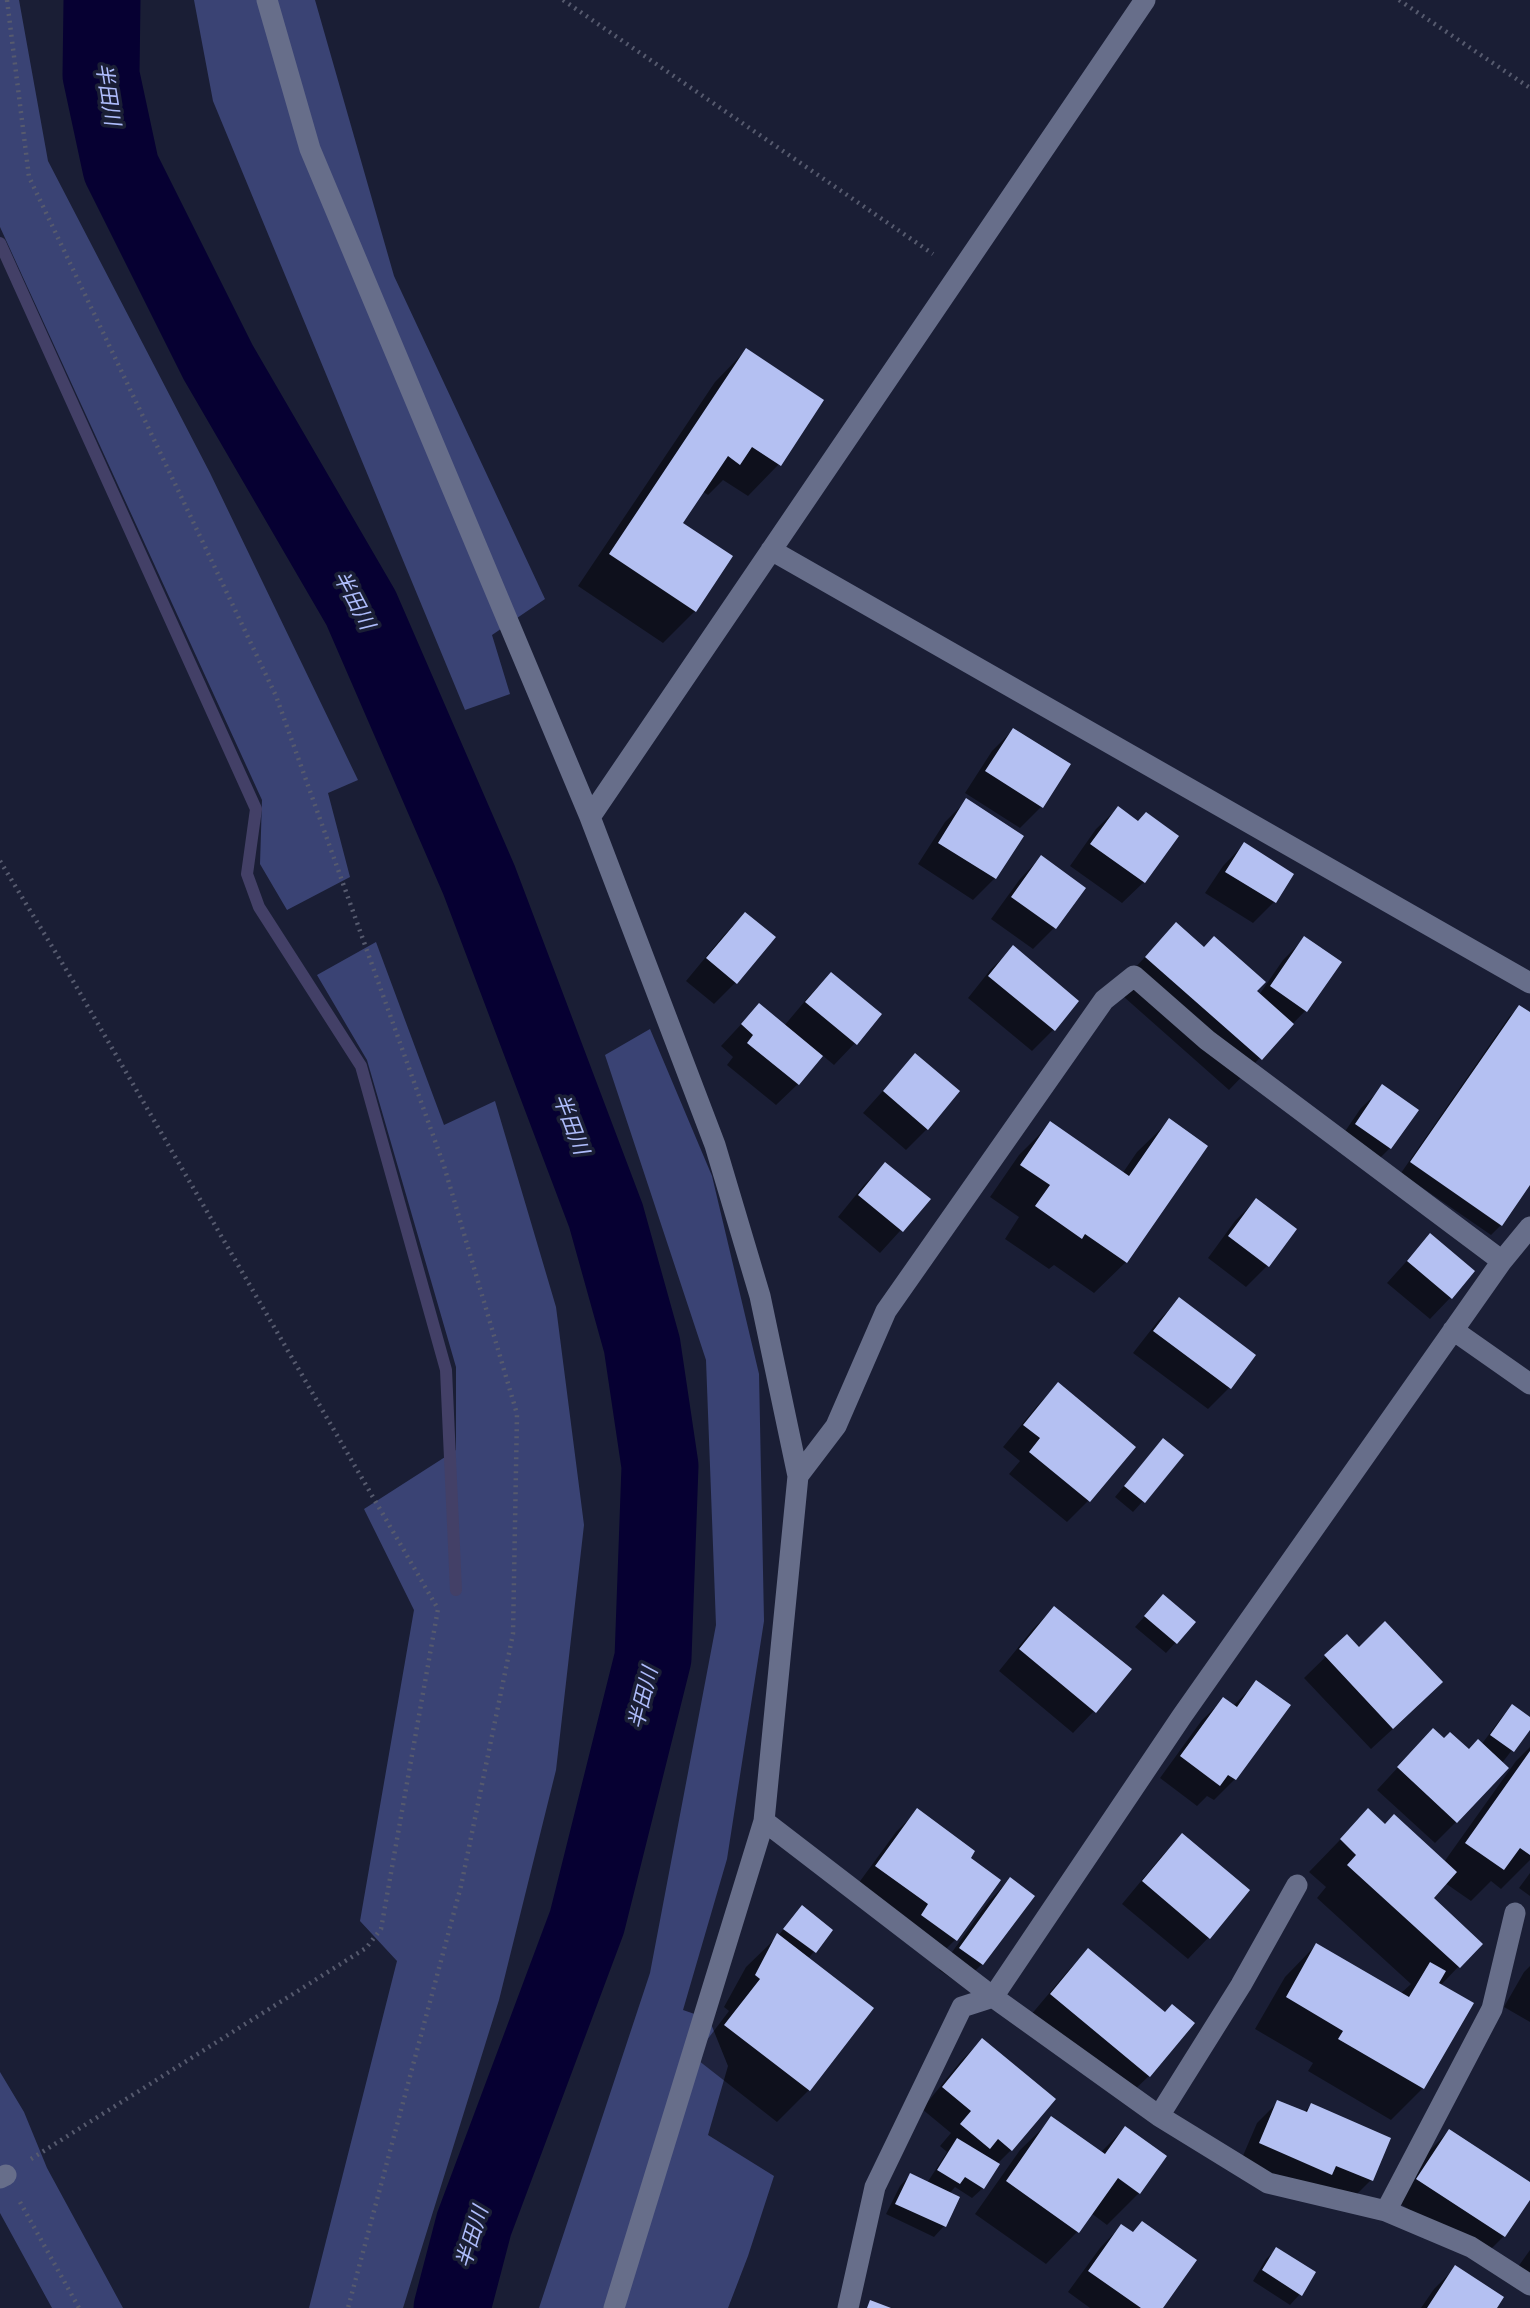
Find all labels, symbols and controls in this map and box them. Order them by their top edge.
water label: 半田川 [91,61,125,127]
water label: 半田川 [328,566,380,634]
water label: 半田川 [548,1090,594,1158]
water label: 半田川 [623,1664,663,1732]
water label: 半田川 [451,2203,493,2271]

